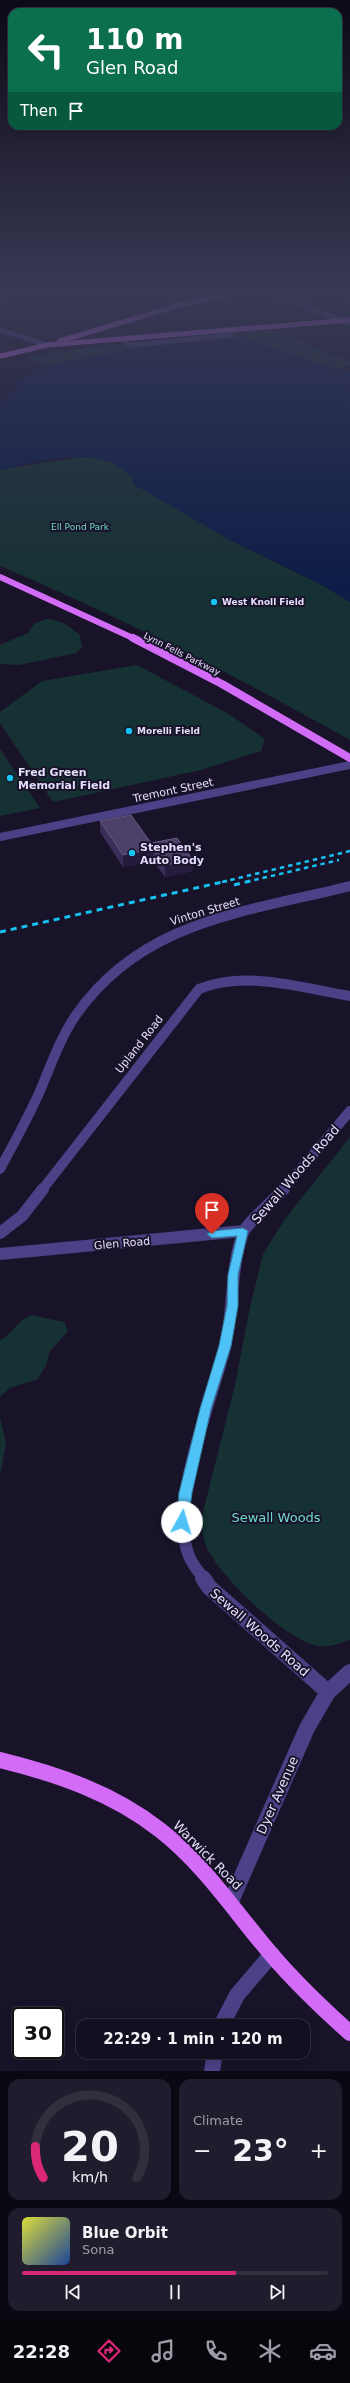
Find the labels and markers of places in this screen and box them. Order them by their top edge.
marker: West Knoll Field [209,597,219,607]
place label: West Knoll Field [222,597,304,607]
marker: Morelli Field [124,726,134,736]
place label: Morelli Field [137,726,200,736]
place label: Fred Green Memorial Field [18,766,110,792]
marker: Fred Green Memorial Field [5,773,15,783]
place label: Stephen's Auto Body [140,841,204,867]
marker: Stephen's Auto Body [127,848,137,858]
pin [195,1193,229,1234]

